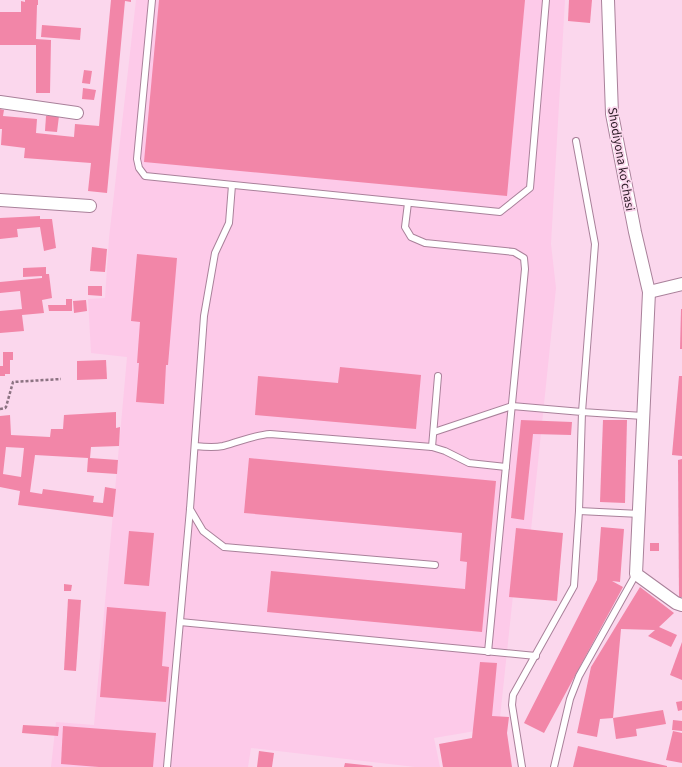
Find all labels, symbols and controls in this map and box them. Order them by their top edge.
street label: Shodiyona koʻchasi [603,106,639,212]

